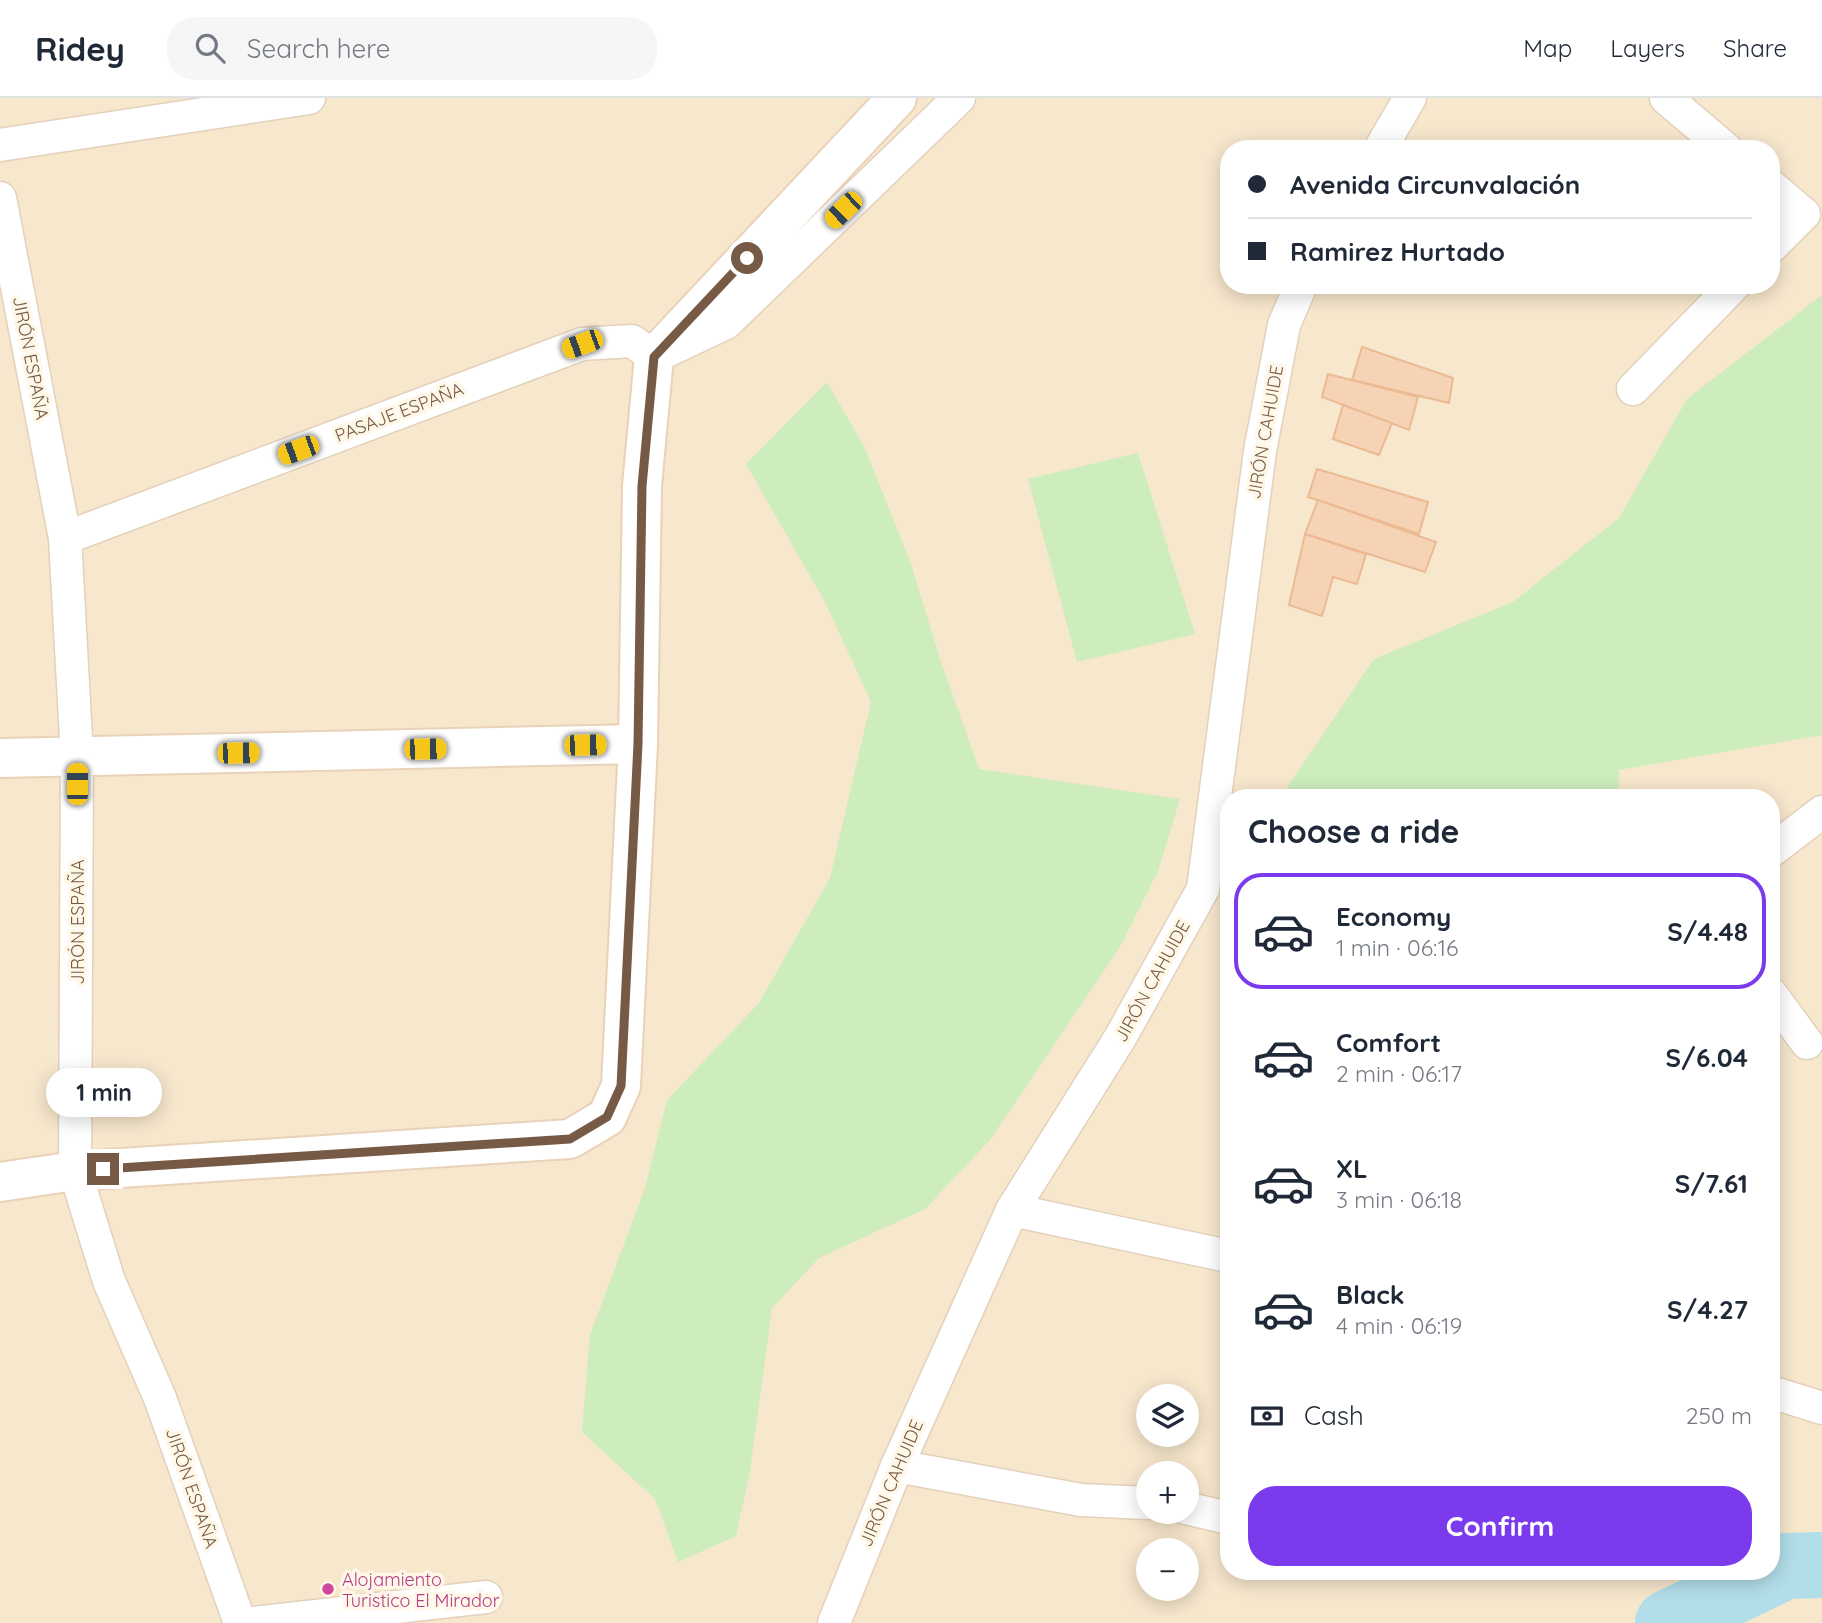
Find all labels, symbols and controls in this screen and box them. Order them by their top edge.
search box [167,17,657,80]
text: Ridey [35,28,125,69]
icon: search [191,29,229,67]
text: Search here [247,32,390,65]
text: Map [1523,33,1572,63]
text: Layers [1610,33,1685,63]
text: Share [1723,33,1787,63]
text: Avenida Circunvalación [1290,168,1580,201]
car [821,188,866,232]
text: Ramirez Hurtado [1290,235,1505,268]
route start [731,242,763,274]
street label: JIRÓN ESPAÑA [8,294,54,422]
car [559,327,606,361]
street label: JIRÓN CAHUIDE [1242,363,1288,501]
street label: PASAJE ESPAÑA [332,377,467,447]
car [275,433,322,467]
car [564,734,607,756]
car [404,738,447,760]
car [217,742,260,764]
car [67,763,88,805]
text: Choose a ride [1248,811,1460,851]
street label: JIRÓN ESPAÑA [66,859,89,985]
icon: car [1252,900,1315,963]
text: Economy [1336,900,1451,933]
text: S/4.48 [1667,915,1748,948]
street label: JIRÓN CAHUIDE [1109,916,1195,1046]
text: 1 min · 06:16 [1336,933,1458,962]
icon: car [1252,1026,1315,1089]
text: Comfort [1336,1026,1441,1059]
text: S/6.04 [1666,1041,1748,1074]
text: 2 min · 06:17 [1336,1059,1462,1088]
callout: 1 min [45,1068,161,1116]
text: 1 min [76,1078,132,1107]
icon: car [1252,1152,1315,1215]
text: XL [1336,1152,1368,1185]
route end [87,1153,119,1185]
text: S/7.61 [1675,1167,1748,1200]
text: 3 min · 06:18 [1336,1185,1462,1214]
icon: car [1252,1278,1315,1341]
text: Black [1336,1278,1405,1311]
text: S/4.27 [1667,1293,1748,1326]
text: 4 min · 06:19 [1336,1311,1462,1340]
map controls [1136,1384,1199,1601]
button: layers [1136,1384,1199,1447]
icon: cash [1248,1397,1286,1435]
text: Cash [1304,1399,1364,1432]
text: 250 m [1686,1401,1752,1430]
street label: JIRÓN CAHUIDE [854,1416,928,1550]
street label: JIRÓN ESPAÑA [161,1425,223,1551]
button: + [1136,1461,1199,1524]
button: Confirm [1248,1486,1752,1566]
button: − [1136,1538,1199,1601]
place label: Alojamiento Turistico El Mirador [342,1568,500,1612]
marker: Alojamiento Turistico El Mirador [320,1581,336,1597]

